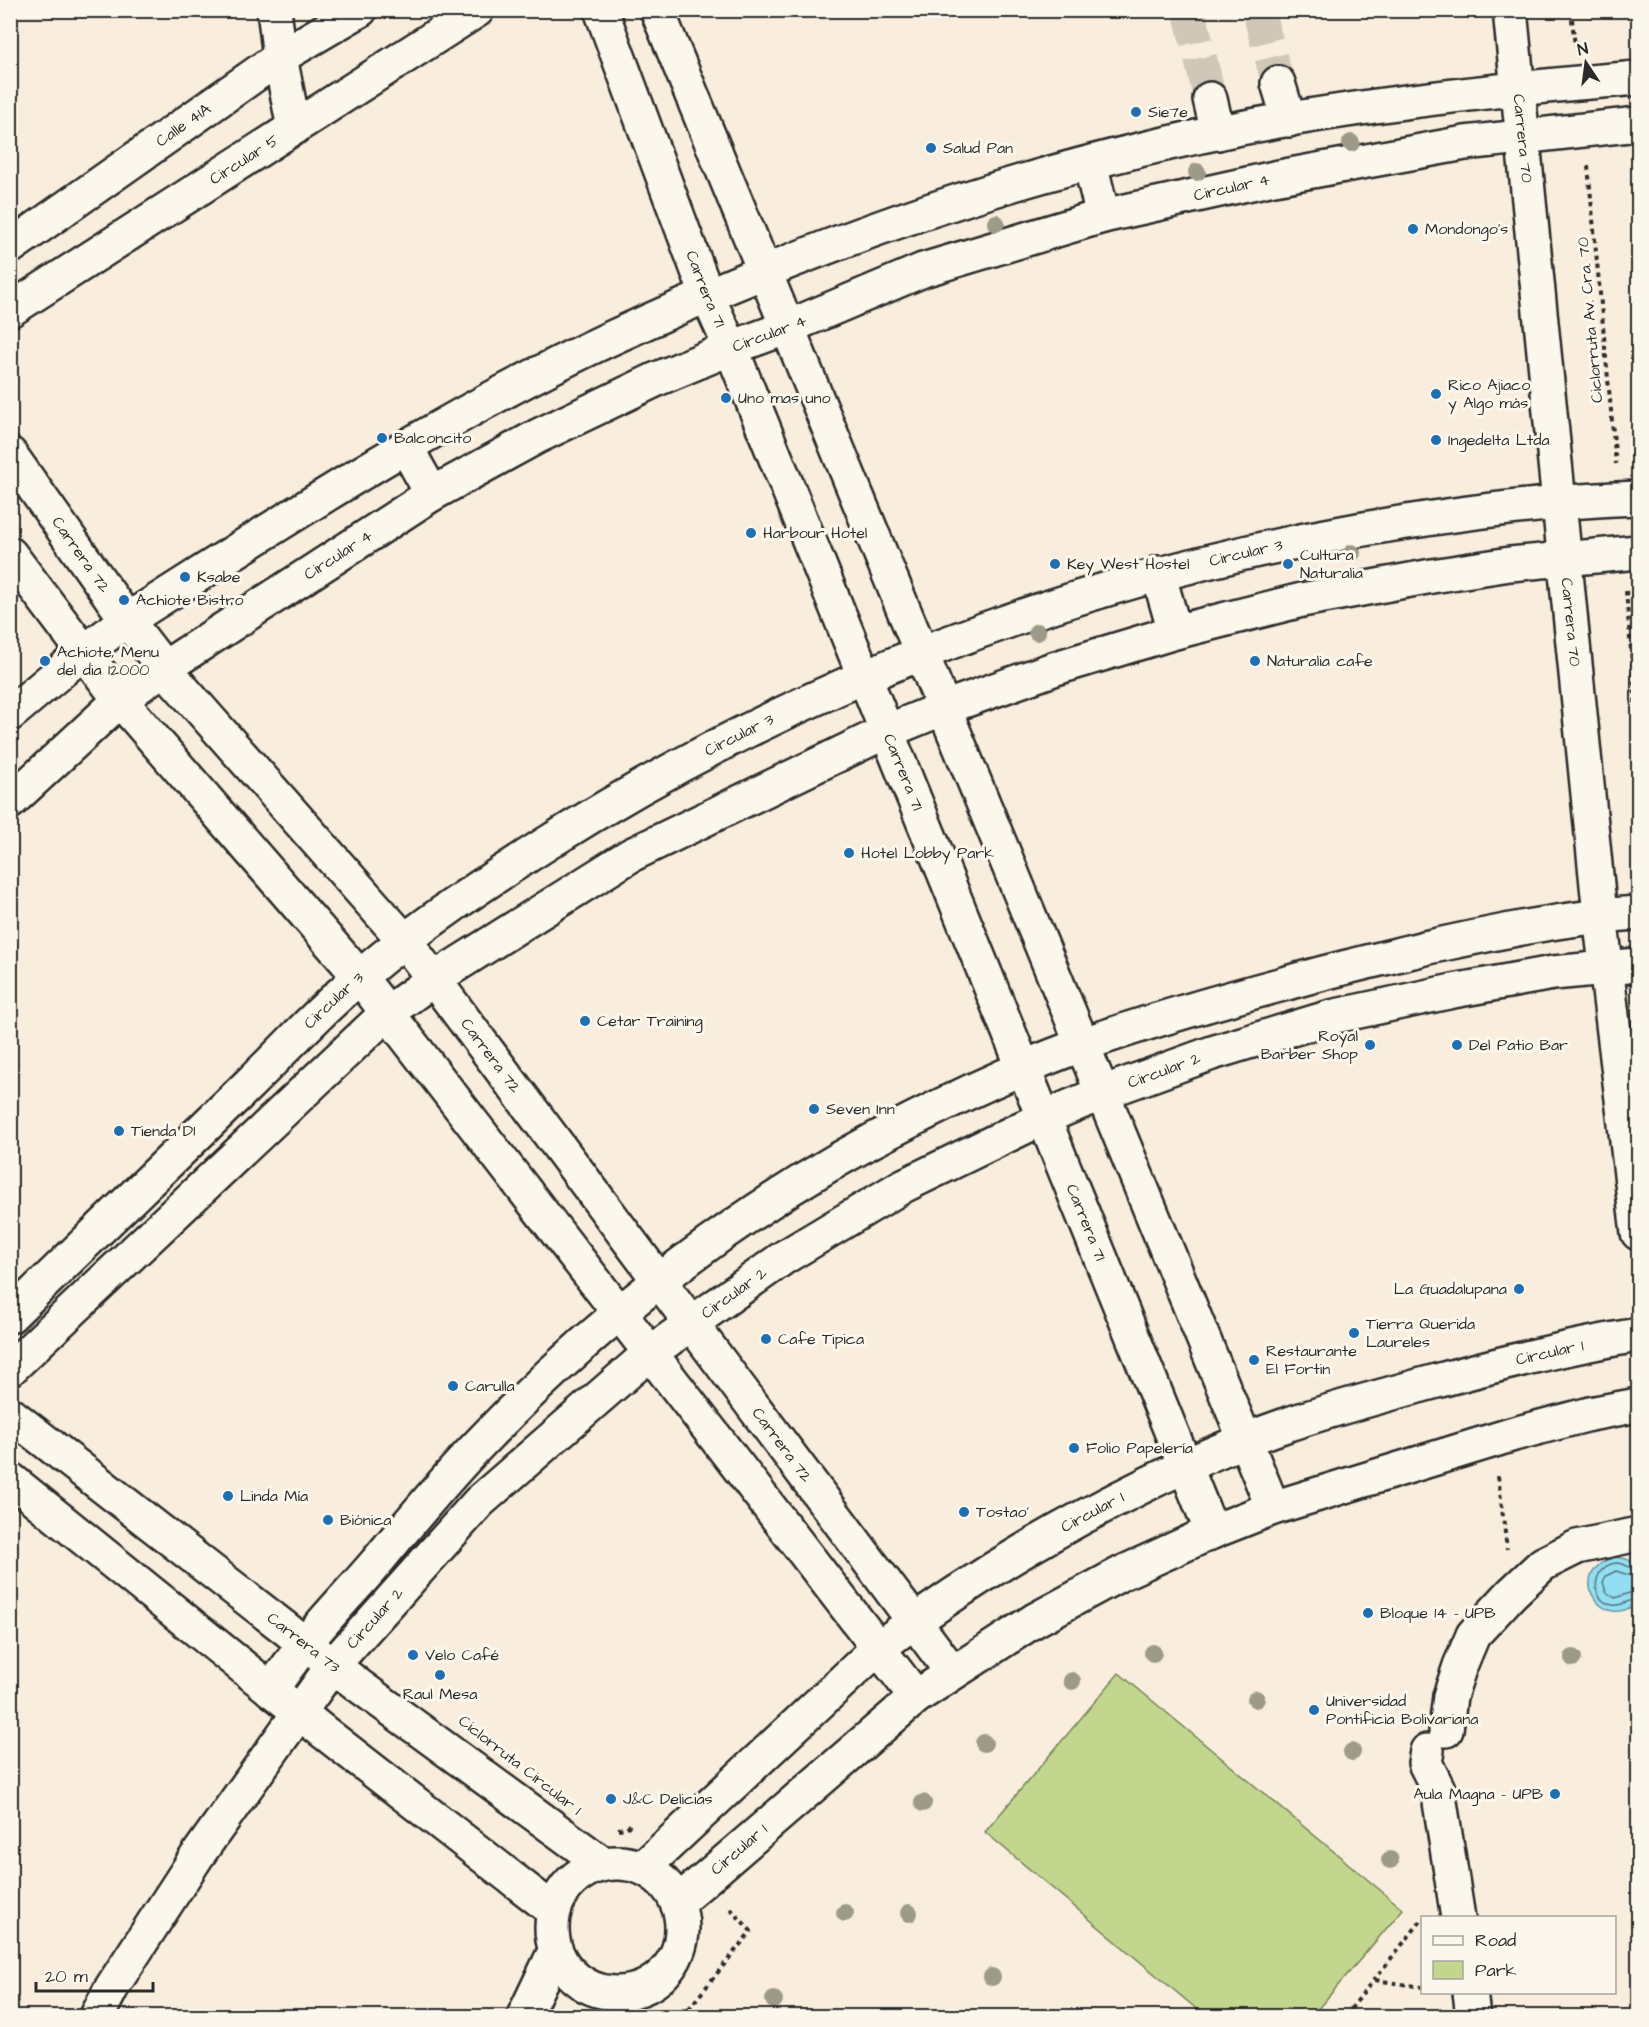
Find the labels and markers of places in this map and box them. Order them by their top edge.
place label: Sie7e [1148,101,1188,123]
marker: Sie7e [1129,105,1143,119]
place label: Salud Pan [943,137,1013,159]
marker: Salud Pan [924,141,938,155]
place label: Mondongo's [1425,218,1508,241]
marker: Mondongo's [1406,222,1420,236]
place label: Rico Ajiaco y Algo más [1448,374,1530,415]
place label: Uno mas uno [738,387,831,409]
marker: Rico Ajiaco y Algo más [1429,387,1443,401]
marker: Uno mas uno [719,391,733,405]
place label: Balconcito [394,427,471,449]
place label: Ingedelta Ltda [1448,429,1550,452]
marker: Balconcito [375,431,389,445]
marker: Ingedelta Ltda [1429,433,1443,447]
place label: Harbour Hotel [763,522,867,544]
marker: Harbour Hotel [744,526,758,540]
place label: Cultura Naturalia [1300,544,1363,584]
place label: Key West Hostel [1067,553,1190,576]
marker: Key West Hostel [1048,557,1062,571]
marker: Cultura Naturalia [1281,557,1295,571]
place label: Ksabe [197,566,241,588]
marker: Ksabe [178,570,192,584]
place label: Achiote Bistro [136,589,243,611]
marker: Achiote Bistro [117,593,131,607]
place label: Achiote, Menu del dia 12000 [57,641,159,681]
place label: Naturalia cafe [1267,650,1373,672]
marker: Achiote, Menu del dia 12000 [38,654,52,668]
marker: Naturalia cafe [1248,654,1262,668]
place label: Hotel Lobby Park [861,842,994,865]
marker: Hotel Lobby Park [842,846,856,860]
place label: Cetar Training [597,1010,703,1033]
marker: Cetar Training [578,1014,592,1028]
place label: Royal Barber Shop [1261,1025,1358,1065]
place label: Del Patio Bar [1469,1034,1568,1056]
marker: Royal Barber Shop [1363,1038,1377,1052]
marker: Del Patio Bar [1450,1038,1464,1052]
place label: Seven Inn [826,1098,895,1120]
marker: Seven Inn [807,1102,821,1116]
place label: Tienda D1 [131,1120,195,1142]
marker: Tienda D1 [112,1124,126,1138]
place label: La Guadalupana [1394,1278,1507,1300]
marker: La Guadalupana [1512,1282,1526,1296]
place label: Tierra Querida Laureles [1366,1313,1475,1353]
marker: Tierra Querida Laureles [1347,1326,1361,1340]
place label: Cafe Tipica [778,1328,864,1350]
marker: Cafe Tipica [759,1332,773,1346]
place label: Restaurante El Fortin [1266,1340,1357,1380]
marker: Restaurante El Fortin [1247,1353,1261,1367]
place label: Carulla [465,1375,515,1397]
marker: Carulla [446,1379,460,1393]
place label: Folio Papelería [1086,1437,1193,1459]
marker: Folio Papelería [1067,1441,1081,1455]
place label: Linda Mía [240,1485,308,1507]
marker: Linda Mía [221,1489,235,1503]
place label: Tostao’ [976,1501,1029,1523]
marker: Tostao’ [957,1505,971,1519]
place label: Biónica [340,1509,391,1531]
marker: Biónica [321,1513,335,1527]
place label: Bloque 14 - UPB [1380,1602,1496,1624]
marker: Bloque 14 - UPB [1361,1606,1375,1620]
place label: Velo Café [425,1644,500,1666]
marker: Velo Café [406,1648,420,1662]
marker: Raul Mesa [433,1668,447,1682]
place label: Raul Mesa [403,1683,477,1705]
place label: Universidad Pontificia Bolivariana [1326,1690,1478,1730]
marker: Universidad Pontificia Bolivariana [1307,1703,1321,1717]
place label: Aula Magna - UPB [1413,1783,1544,1806]
marker: Aula Magna - UPB [1548,1787,1562,1801]
place label: J&C Delicias [623,1788,713,1810]
marker: J&C Delicias [604,1792,618,1806]

